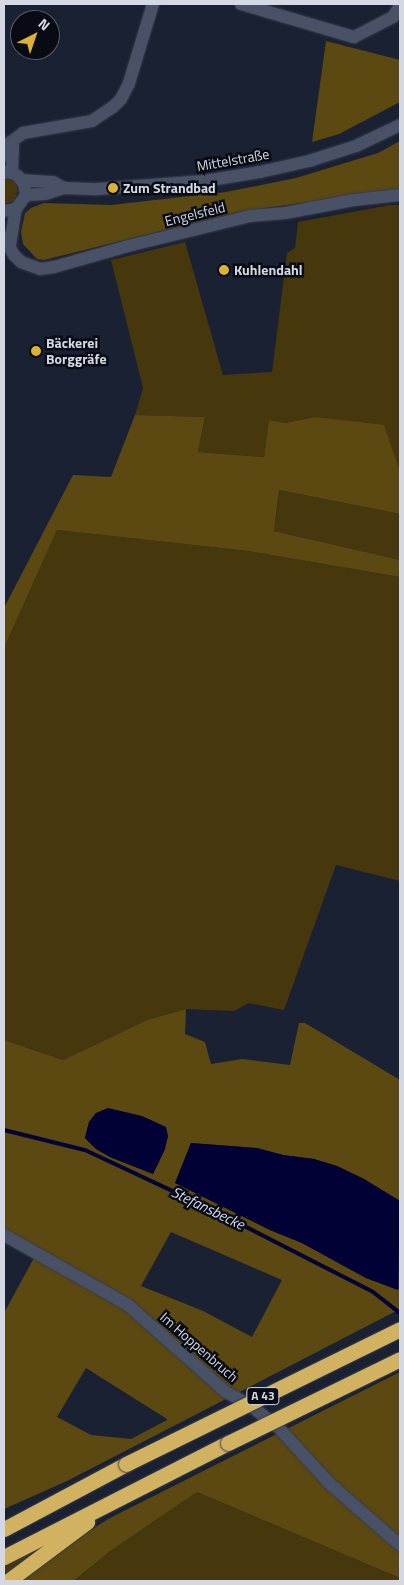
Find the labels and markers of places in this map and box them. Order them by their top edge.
place label: Zum Strandbad [123,180,216,196]
marker: Zum Strandbad [107,182,119,194]
place label: Kuhlendahl [234,262,303,278]
marker: Kuhlendahl [218,264,230,276]
place label: Bäckerei Borggräfe [46,335,107,368]
marker: Bäckerei Borggräfe [30,345,42,357]

